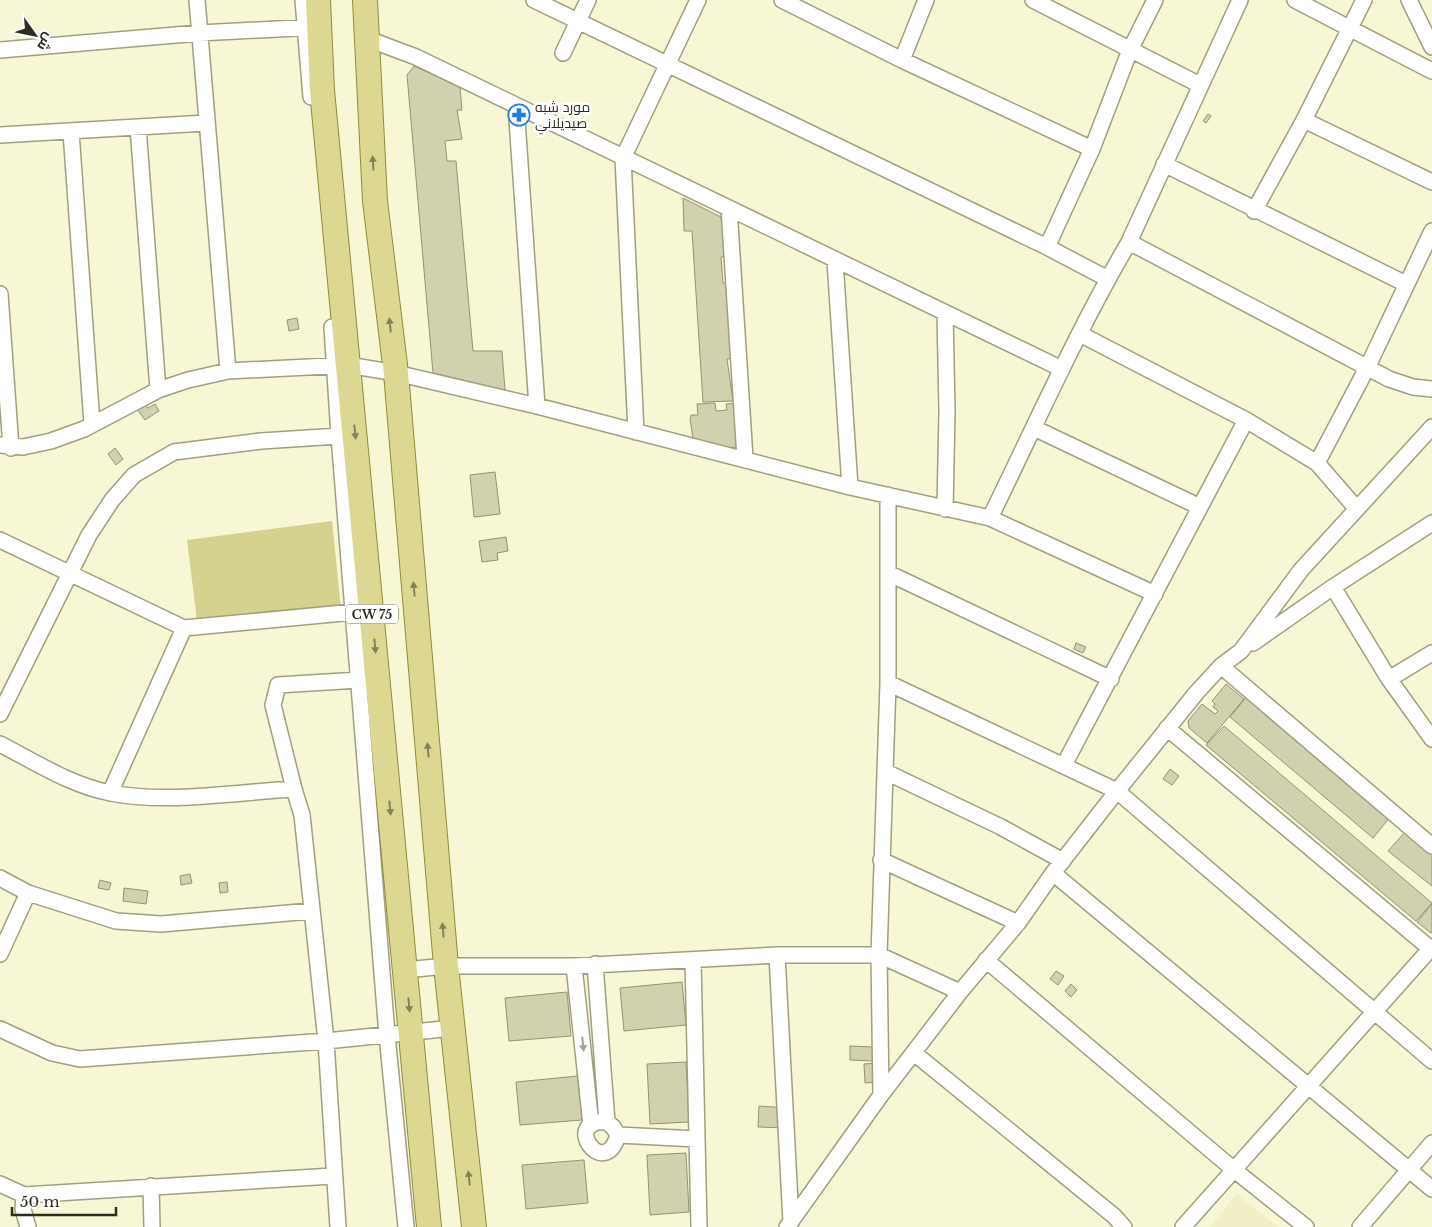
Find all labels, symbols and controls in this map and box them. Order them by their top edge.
north arrow [10,10,60,60]
text: ش [33,30,58,55]
place label: مورد شبه صيديلاني [535,98,590,135]
pharmacy icon: مورد شبه صيديلاني [507,103,531,127]
one-way arrow [368,155,376,171]
one-way arrow [386,316,394,332]
one-way arrow [351,424,359,440]
one-way arrow [410,580,418,596]
road number: CW 75 [346,604,398,624]
one-way arrow [371,638,379,654]
one-way arrow [424,742,432,758]
one-way arrow [386,800,394,816]
one-way arrow [439,922,447,938]
one-way arrow [405,997,413,1013]
one-way arrow [579,1036,587,1052]
one-way arrow [465,1170,473,1186]
scale bar [12,1184,116,1216]
text: 50 m [20,1192,60,1211]

